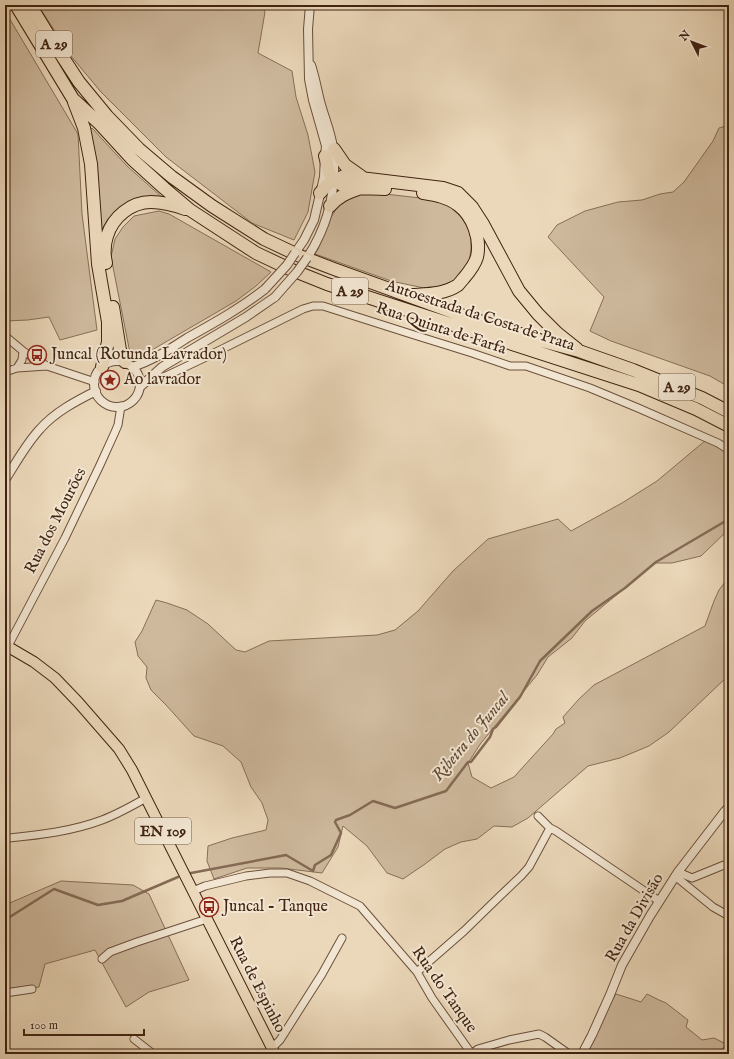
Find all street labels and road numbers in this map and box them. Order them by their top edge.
road number: A 29 [36,31,72,57]
street label: Autoestrada da Costa de Prata [382,276,577,356]
road number: A 29 [332,278,368,304]
street label: Rua Quinta de Farfa [373,299,509,359]
road number: A 29 [659,374,695,400]
street label: Rua dos Mourões [21,464,91,577]
road number: EN 109 [135,818,191,844]
street label: Rua da Divisão [602,870,669,966]
street label: Rua de Espinho [224,934,290,1037]
street label: Rua do Tanque [407,943,481,1037]

